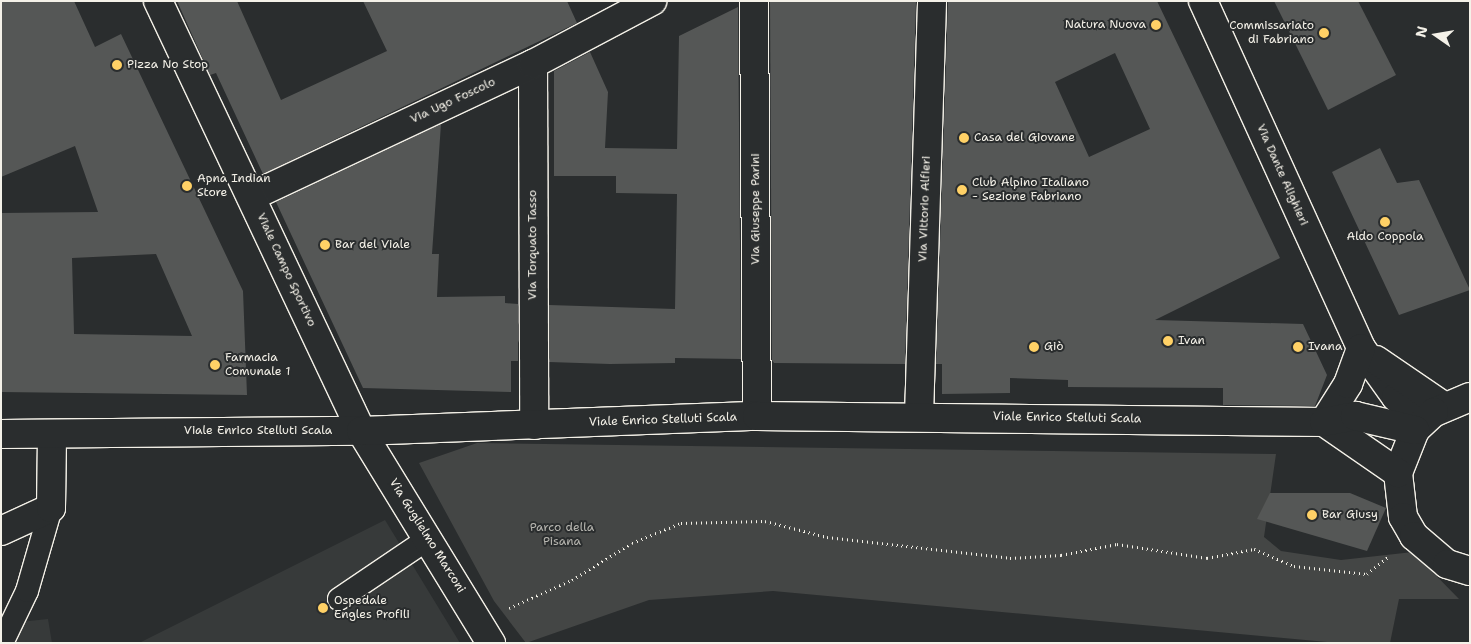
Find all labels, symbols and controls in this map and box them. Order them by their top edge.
north arrow [1411,10,1461,60]
place label: Natura Nuova [1065,18,1146,32]
marker: Natura Nuova [1150,19,1162,31]
place label: Commissariato di Fabriano [1229,19,1314,47]
text: N [1411,24,1431,39]
marker: Commissariato di Fabriano [1318,27,1330,39]
place label: Pizza No Stop [127,58,208,72]
marker: Pizza No Stop [111,59,123,71]
street label: Via Ugo Foscolo [408,75,498,127]
street label: Via Dante Alighieri [1253,122,1311,228]
place label: Casa del Giovane [974,131,1075,145]
marker: Casa del Giovane [958,132,970,144]
street label: Via Giuseppe Parini [749,153,763,265]
street label: Via Vittorio Alfieri [916,156,934,262]
place label: Apna Indian Store [197,172,270,200]
place label: Club Alpino Italiano - Sezione Fabriano [972,176,1089,204]
marker: Apna Indian Store [181,180,193,192]
marker: Club Alpino Italiano - Sezione Fabriano [956,184,968,196]
street label: Via Torquato Tasso [526,190,540,300]
street label: Viale Campo Sportivo [253,211,319,329]
marker: Aldo Coppola [1379,216,1391,228]
place label: Aldo Coppola [1346,230,1424,244]
place label: Bar del Viale [335,238,410,252]
marker: Bar del Viale [319,239,331,251]
place label: Ivan [1178,334,1205,348]
marker: Ivan [1162,335,1174,347]
place label: Giò [1044,340,1064,354]
place label: Ivana [1308,340,1342,354]
marker: Giò [1028,341,1040,353]
marker: Ivana [1292,341,1304,353]
place label: Farmacia Comunale 1 [225,351,291,379]
marker: Farmacia Comunale 1 [209,359,221,371]
street label: Viale Enrico Stelluti Scala [589,410,737,430]
street label: Viale Enrico Stelluti Scala [993,410,1141,426]
street label: Viale Enrico Stelluti Scala [184,424,332,438]
street label: Via Guglielmo Marconi [386,476,468,596]
place label: Bar Giusy [1322,508,1378,522]
marker: Bar Giusy [1306,509,1318,521]
park label: Parco della Pisana [530,521,594,549]
place label: Ospedale Engles Profili [334,594,410,622]
marker: Ospedale Engles Profili [316,601,330,615]

